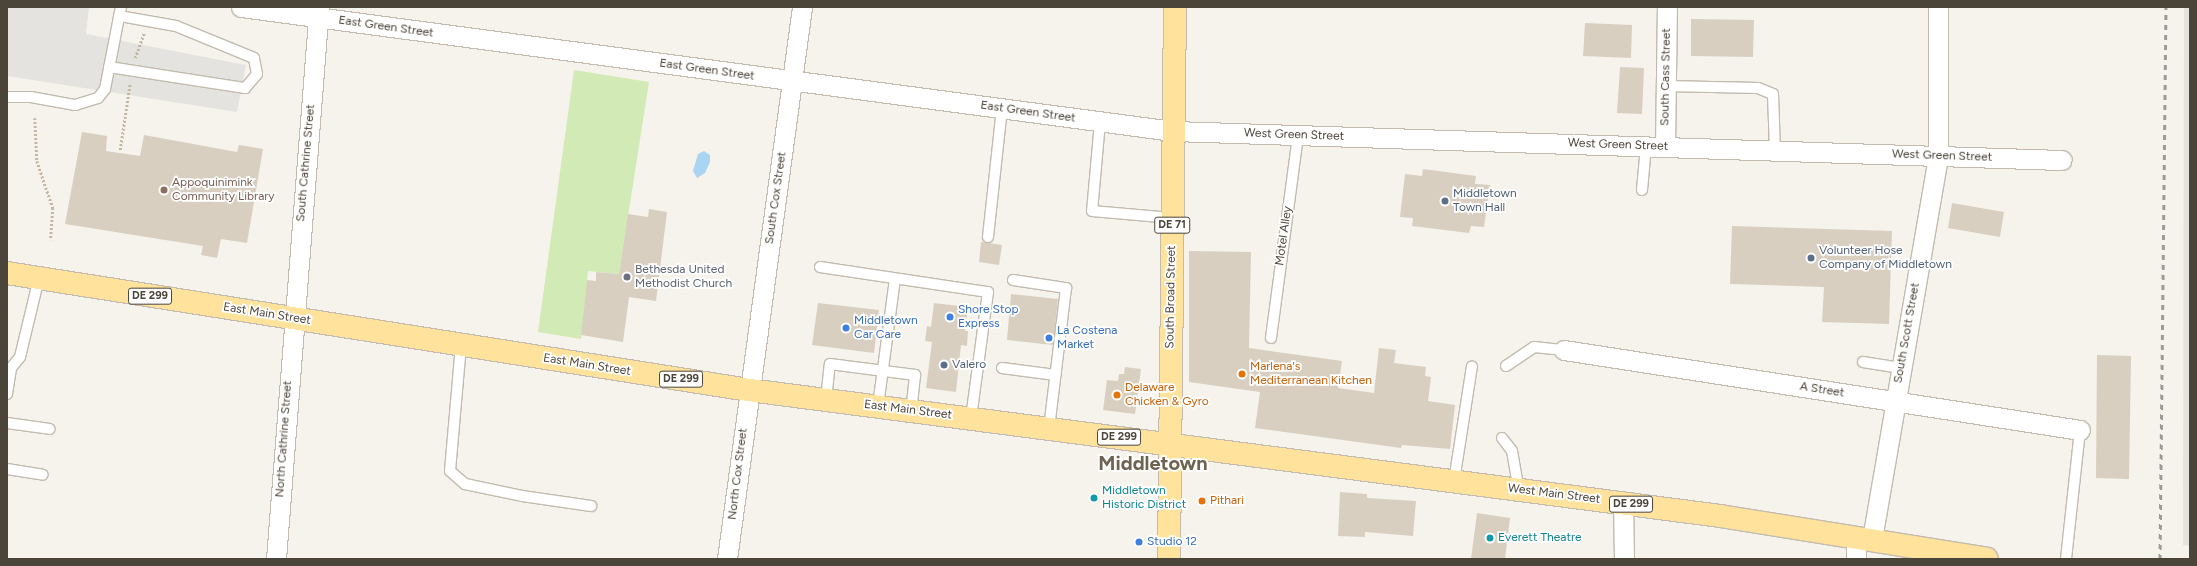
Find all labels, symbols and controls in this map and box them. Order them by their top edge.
street label: East Green Street [338,13,434,41]
street label: South Cass Street [1658,28,1674,126]
street label: East Green Street [659,56,755,84]
street label: East Green Street [980,98,1076,126]
street label: South Cathrine Street [294,104,318,222]
street label: West Green Street [1244,126,1344,144]
street label: West Green Street [1568,136,1668,154]
street label: West Green Street [1892,147,1992,165]
street label: South Cox Street [762,151,790,245]
place label: Appoquinimink Community Library [172,176,275,204]
marker: Appoquinimink Community Library [159,185,169,195]
place label: Middletown Town Hall [1453,187,1517,215]
marker: Middletown Town Hall [1440,196,1450,206]
street label: Motel Alley [1273,205,1295,267]
road number: DE 71 [1154,216,1190,234]
place label: Volunteer Hose Company of Middletown [1819,244,1952,272]
street label: South Broad Street [1163,245,1179,349]
marker: Volunteer Hose Company of Middletown [1806,253,1816,263]
place label: Bethesda United Methodist Church [635,263,732,291]
marker: Bethesda United Methodist Church [622,272,632,282]
street label: South Scott Street [1891,282,1923,384]
road number: DE 299 [128,287,172,305]
street label: East Main Street [222,300,312,328]
place label: Shore Stop Express [958,303,1019,331]
marker: Shore Stop Express [945,312,955,322]
place label: Middletown Car Care [854,314,918,342]
marker: Middletown Car Care [841,323,851,333]
place label: La Costena Market [1057,324,1117,352]
marker: La Costena Market [1044,333,1054,343]
street label: East Main Street [542,351,632,379]
place label: Valero [952,358,986,372]
marker: Valero [939,360,949,370]
place label: Marlena's Mediterranean Kitchen [1250,360,1372,388]
marker: Marlena's Mediterranean Kitchen [1237,369,1247,379]
road number: DE 299 [659,370,703,388]
street label: A Street [1799,379,1845,401]
street label: North Cathrine Street [273,380,295,498]
place label: Delaware Chicken & Gyro [1125,381,1209,409]
marker: Delaware Chicken & Gyro [1112,390,1122,400]
street label: East Main Street [863,397,953,423]
street label: North Cox Street [725,427,751,521]
road number: DE 299 [1097,428,1141,446]
district label: Middletown [1098,451,1208,475]
street label: West Main Street [1507,481,1601,507]
place label: Middletown Historic District [1102,484,1186,512]
marker: Middletown Historic District [1089,493,1099,503]
place label: Pithari [1210,494,1244,508]
road number: DE 299 [1609,495,1653,513]
marker: Pithari [1197,496,1207,506]
place label: Everett Theatre [1498,531,1582,545]
marker: Everett Theatre [1485,533,1495,543]
place label: Studio 12 [1147,535,1197,549]
marker: Studio 12 [1134,537,1144,547]

